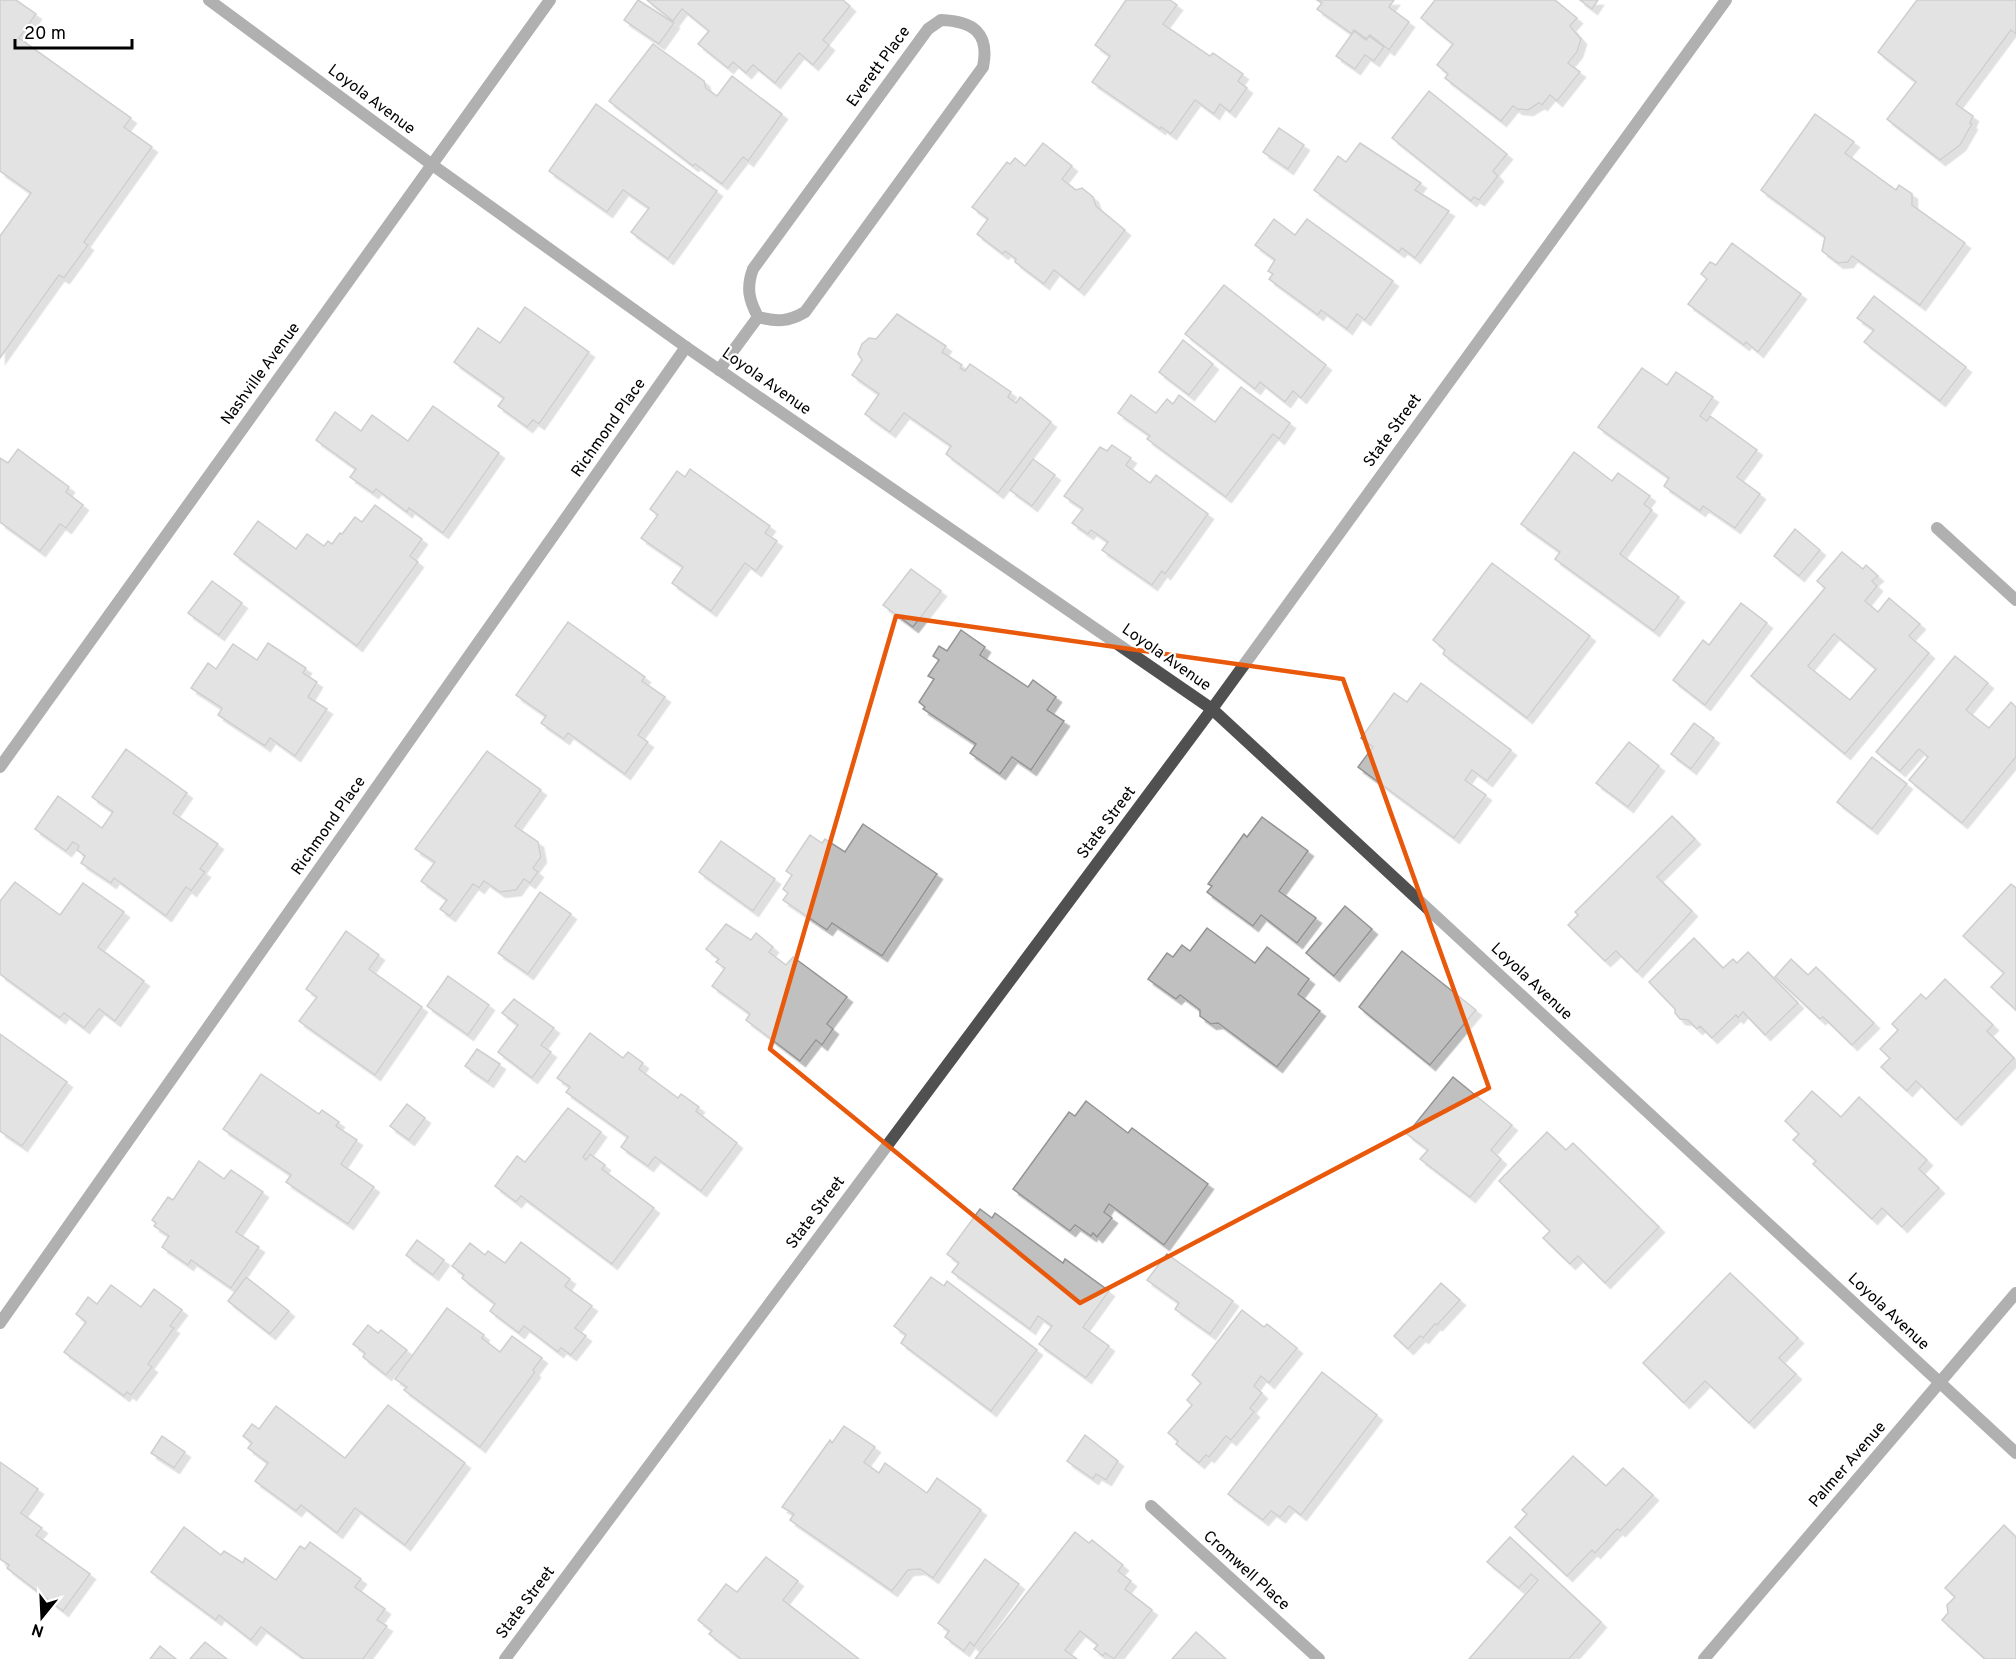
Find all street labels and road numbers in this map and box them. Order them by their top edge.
street label: Everett Place [843,23,915,111]
street label: Loyola Avenue [323,61,419,139]
street label: Nashville Avenue [217,319,305,429]
street label: Loyola Avenue [718,344,814,420]
street label: Richmond Place [567,375,651,481]
street label: State Street [1360,390,1426,472]
street label: Loyola Avenue [1118,620,1214,696]
street label: Richmond Place [287,773,371,879]
street label: State Street [1073,783,1141,863]
street label: Loyola Avenue [1486,939,1576,1025]
street label: State Street [782,1173,850,1253]
street label: Loyola Avenue [1843,1269,1933,1355]
street label: Palmer Avenue [1805,1418,1891,1512]
street label: Cromwell Place [1198,1527,1294,1615]
street label: State Street [492,1563,560,1643]

